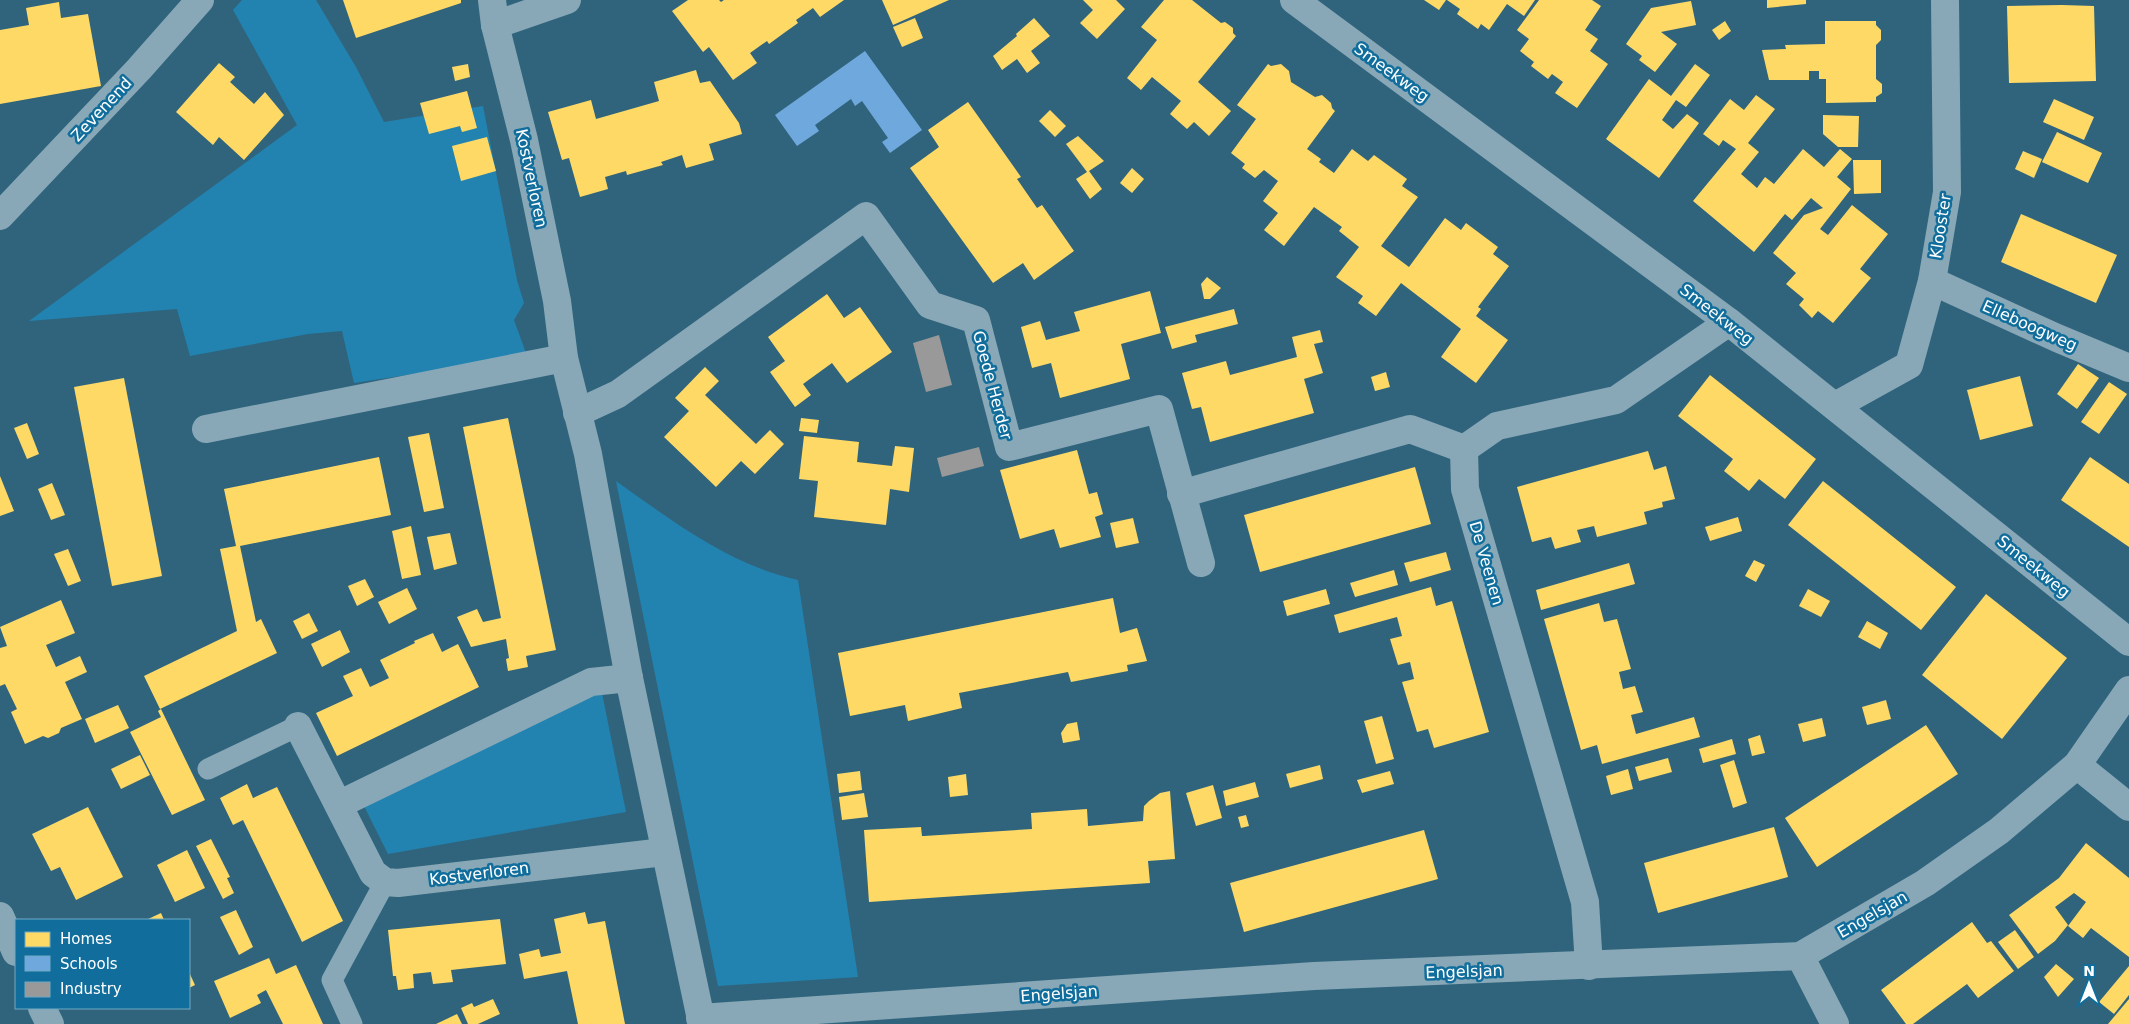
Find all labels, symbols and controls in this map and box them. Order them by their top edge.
street label: Smeekweg [1351,39,1433,106]
street label: Zevenend [67,73,136,145]
street label: Kostverloren [512,127,551,229]
street label: Klooster [1926,192,1955,260]
street label: Smeekweg [1676,280,1757,349]
street label: Elleboogweg [1979,296,2080,355]
street label: Goede Herder [969,329,1016,442]
street label: De Veenen [1465,519,1508,607]
street label: Smeekweg [1994,531,2074,601]
street label: Kostverloren [428,858,530,889]
street label: Engelsjan [1834,887,1911,942]
legend [15,919,190,1009]
text: Homes [60,930,112,948]
text: Schools [60,955,118,973]
north arrow [2064,959,2114,1009]
street label: Engelsjan [1425,961,1503,982]
text: N [2083,963,2095,979]
text: Industry [60,980,122,998]
street label: Engelsjan [1020,981,1098,1006]

